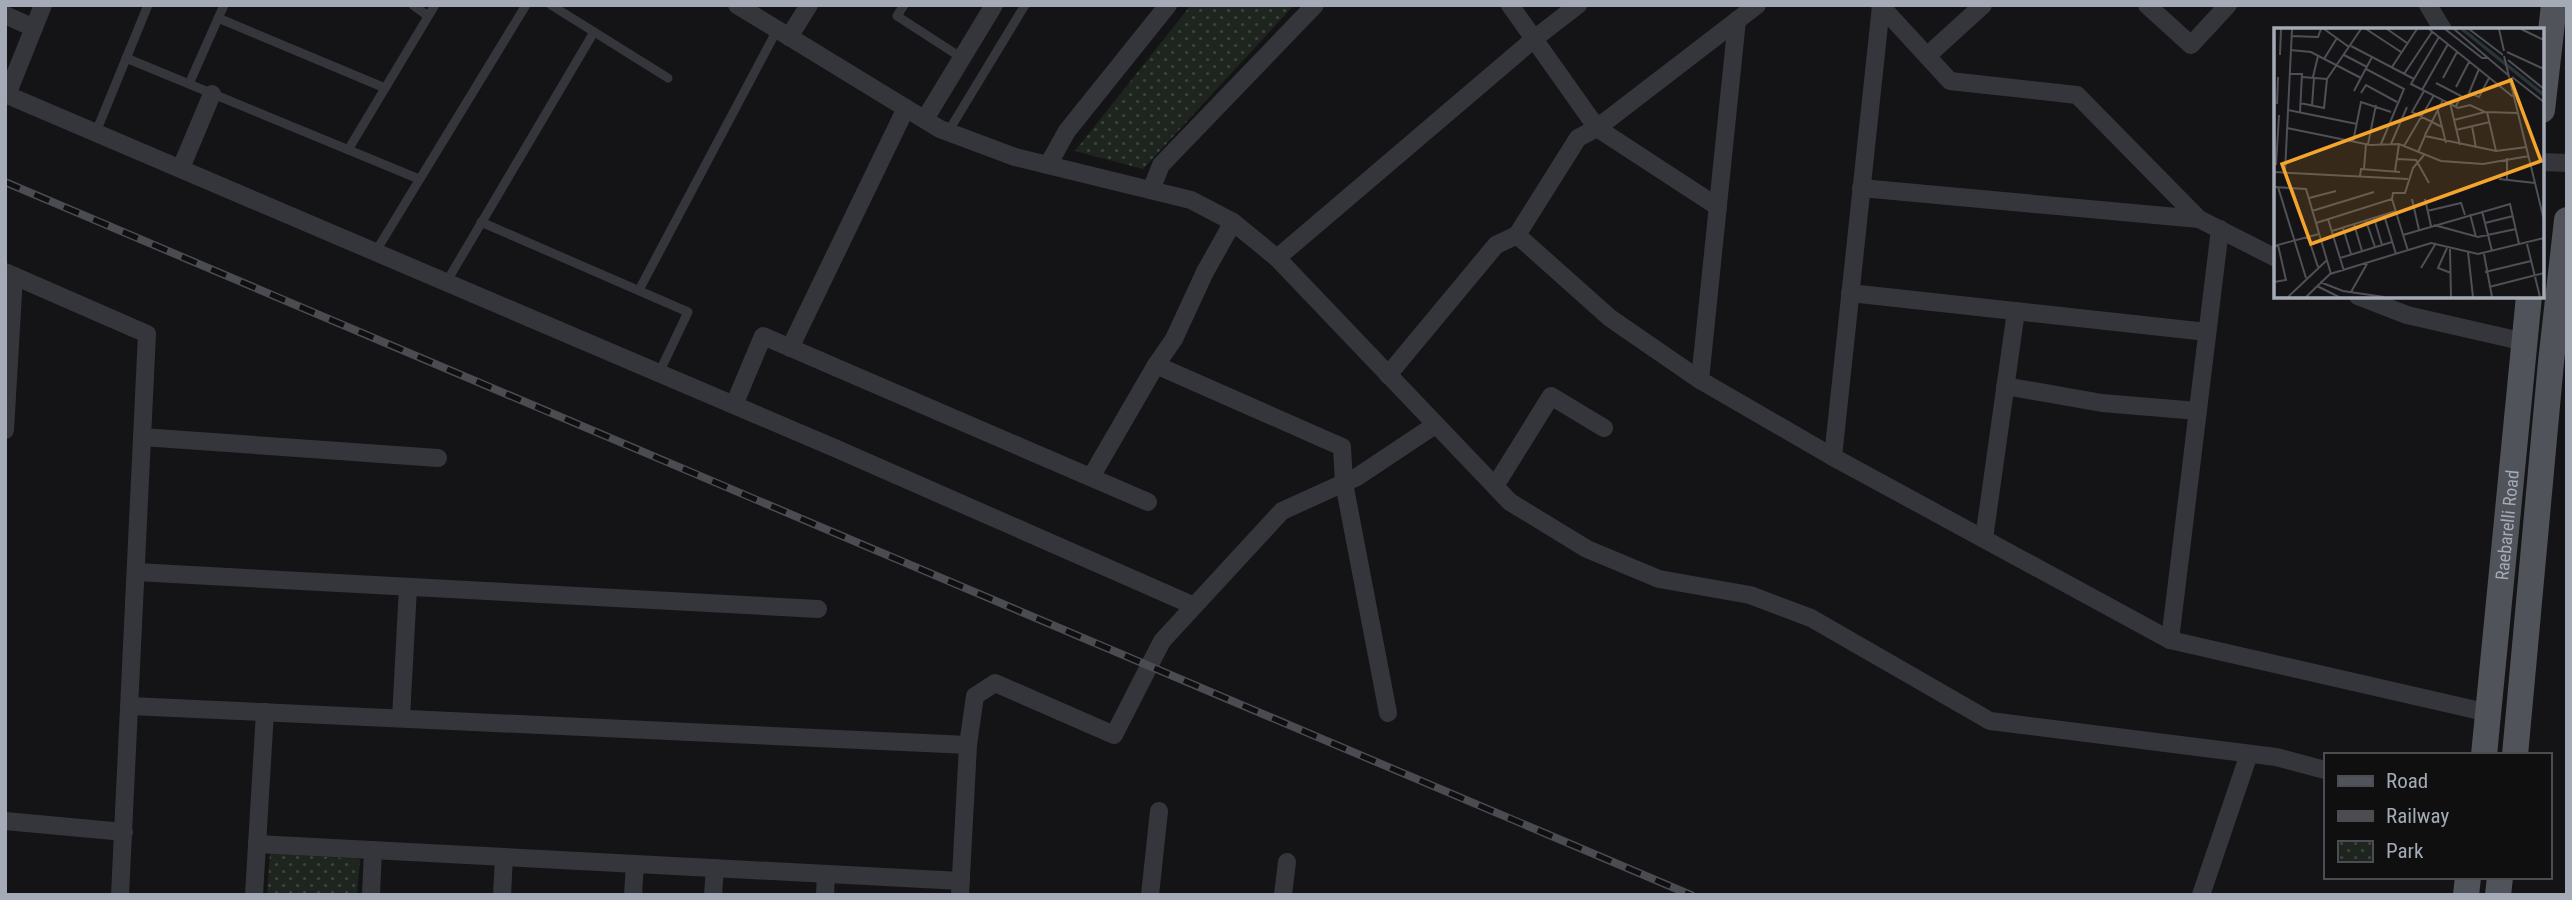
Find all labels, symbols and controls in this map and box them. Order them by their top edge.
inset map [2274,28,2544,298]
street label: Raebarelli Road [2491,469,2522,581]
legend [2324,753,2551,879]
text: Road [2386,769,2428,793]
text: Railway [2386,804,2449,828]
text: Park [2386,839,2424,863]

